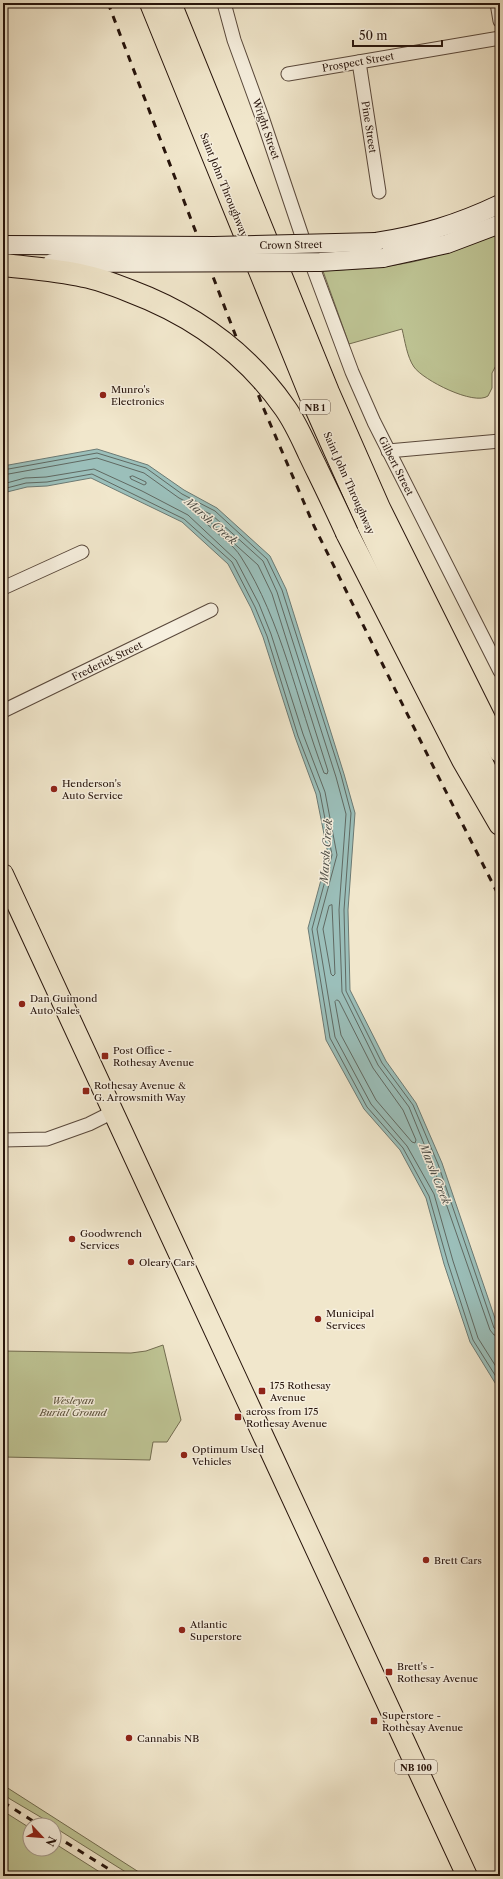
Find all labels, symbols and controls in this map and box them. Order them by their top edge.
scale bar [353,22,442,48]
text: 50 m [359,28,388,43]
street label: Prospect Street [321,49,395,75]
street label: Wright Street [249,96,283,162]
street label: Pine Street [358,100,380,154]
street label: Saint John Throughway [197,131,251,239]
street label: Crown Street [259,238,323,252]
place label: Munro's Electronics [111,383,164,408]
marker: Munro's Electronics [98,390,108,400]
road number: NB 1 [300,400,330,414]
street label: Saint John Throughway [320,430,378,537]
street label: Gilbert Street [376,434,417,498]
water label: Marsh Creek [181,493,240,548]
street label: Frederick Street [70,638,145,684]
place label: Henderson's Auto Service [61,777,123,802]
marker: Henderson's Auto Service [49,784,59,794]
water label: Marsh Creek [317,818,335,886]
place label: Dan Guimond Auto Sales [29,992,97,1017]
marker: Dan Guimond Auto Sales [17,999,27,1009]
place label: Post Office - Rothesay Avenue [113,1044,195,1069]
marker: Post Office - Rothesay Avenue [100,1051,110,1061]
place label: Rothesay Avenue & G. Arrowsmith Way [94,1079,186,1104]
marker: Rothesay Avenue & G. Arrowsmith Way [81,1086,91,1096]
water label: Marsh Creek [416,1140,454,1207]
place label: Goodwrench Services [80,1227,143,1252]
marker: Goodwrench Services [67,1234,77,1244]
place label: Oleary Cars [139,1256,195,1269]
marker: Oleary Cars [126,1257,136,1267]
place label: Municipal Services [326,1307,374,1332]
marker: Municipal Services [313,1314,323,1324]
place label: 175 Rothesay Avenue [269,1379,331,1404]
marker: 175 Rothesay Avenue [257,1386,267,1396]
park label: Wesleyan Burial Ground [38,1394,108,1419]
place label: across from 175 Rothesay Avenue [246,1405,328,1430]
marker: across from 175 Rothesay Avenue [233,1412,243,1422]
place label: Optimum Used Vehicles [191,1443,264,1468]
marker: Optimum Used Vehicles [179,1450,189,1460]
place label: Brett Cars [434,1554,482,1567]
marker: Brett Cars [421,1555,431,1565]
place label: Atlantic Superstore [189,1618,242,1643]
marker: Atlantic Superstore [177,1625,187,1635]
place label: Brett's - Rothesay Avenue [397,1660,479,1685]
marker: Brett's - Rothesay Avenue [384,1667,394,1677]
place label: Superstore - Rothesay Avenue [382,1709,464,1734]
marker: Superstore - Rothesay Avenue [369,1716,379,1726]
place label: Cannabis NB [137,1732,199,1745]
marker: Cannabis NB [124,1733,134,1743]
road number: NB 100 [395,1760,437,1774]
north arrow [22,1817,62,1857]
text: N [42,1834,59,1849]

